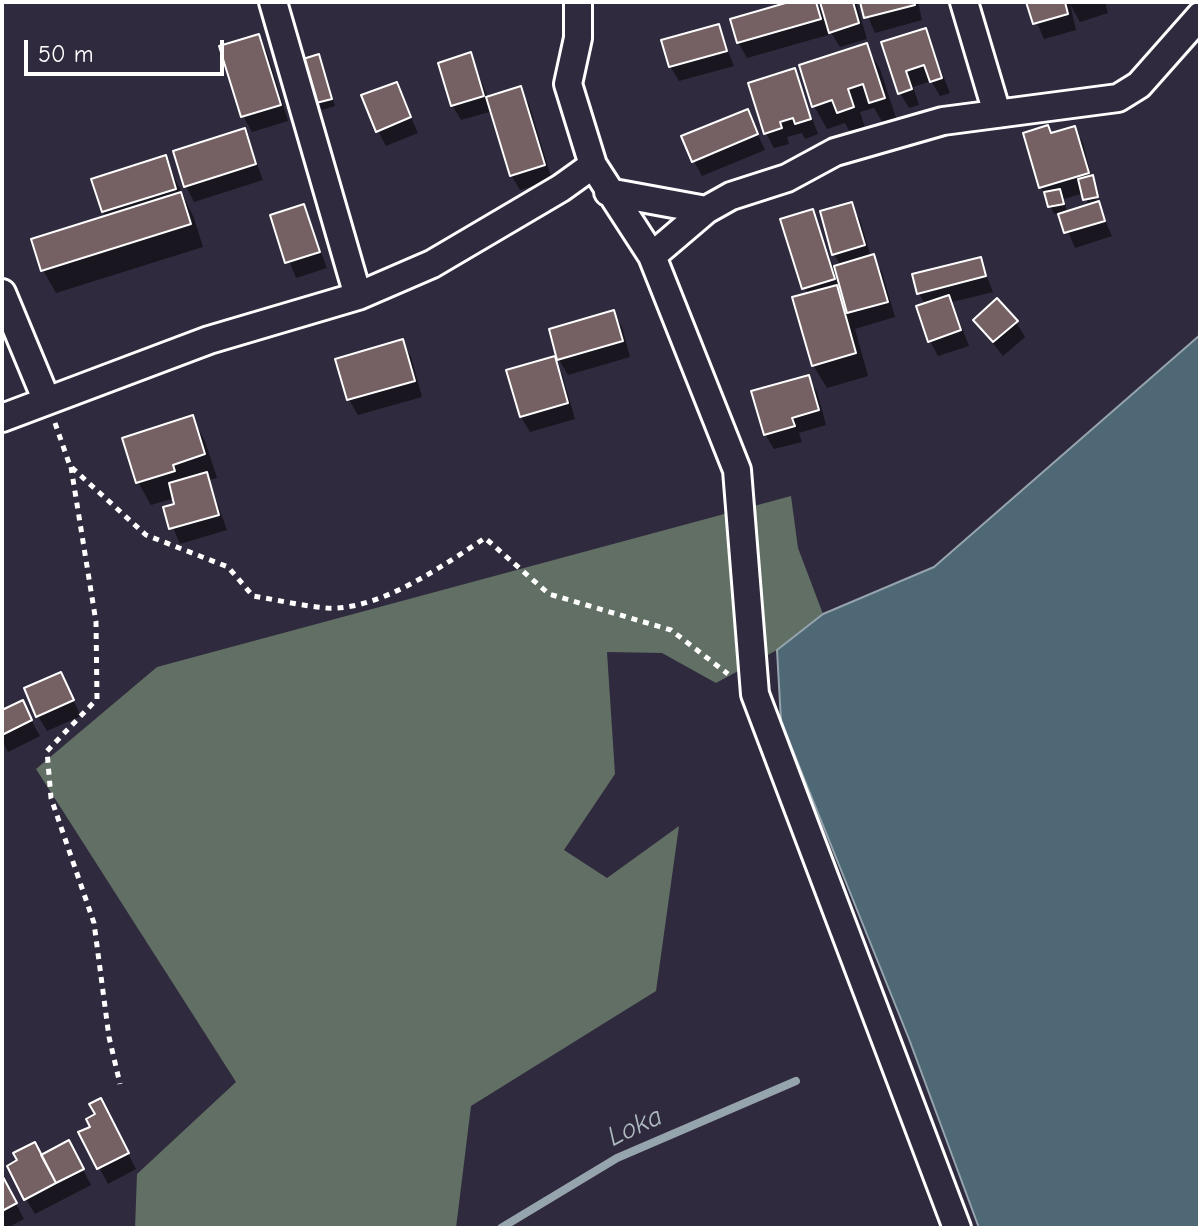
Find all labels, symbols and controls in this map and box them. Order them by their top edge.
scale bar [28,24,228,74]
text: 50 m [38,40,94,68]
water label: Loka [602,1100,668,1154]

